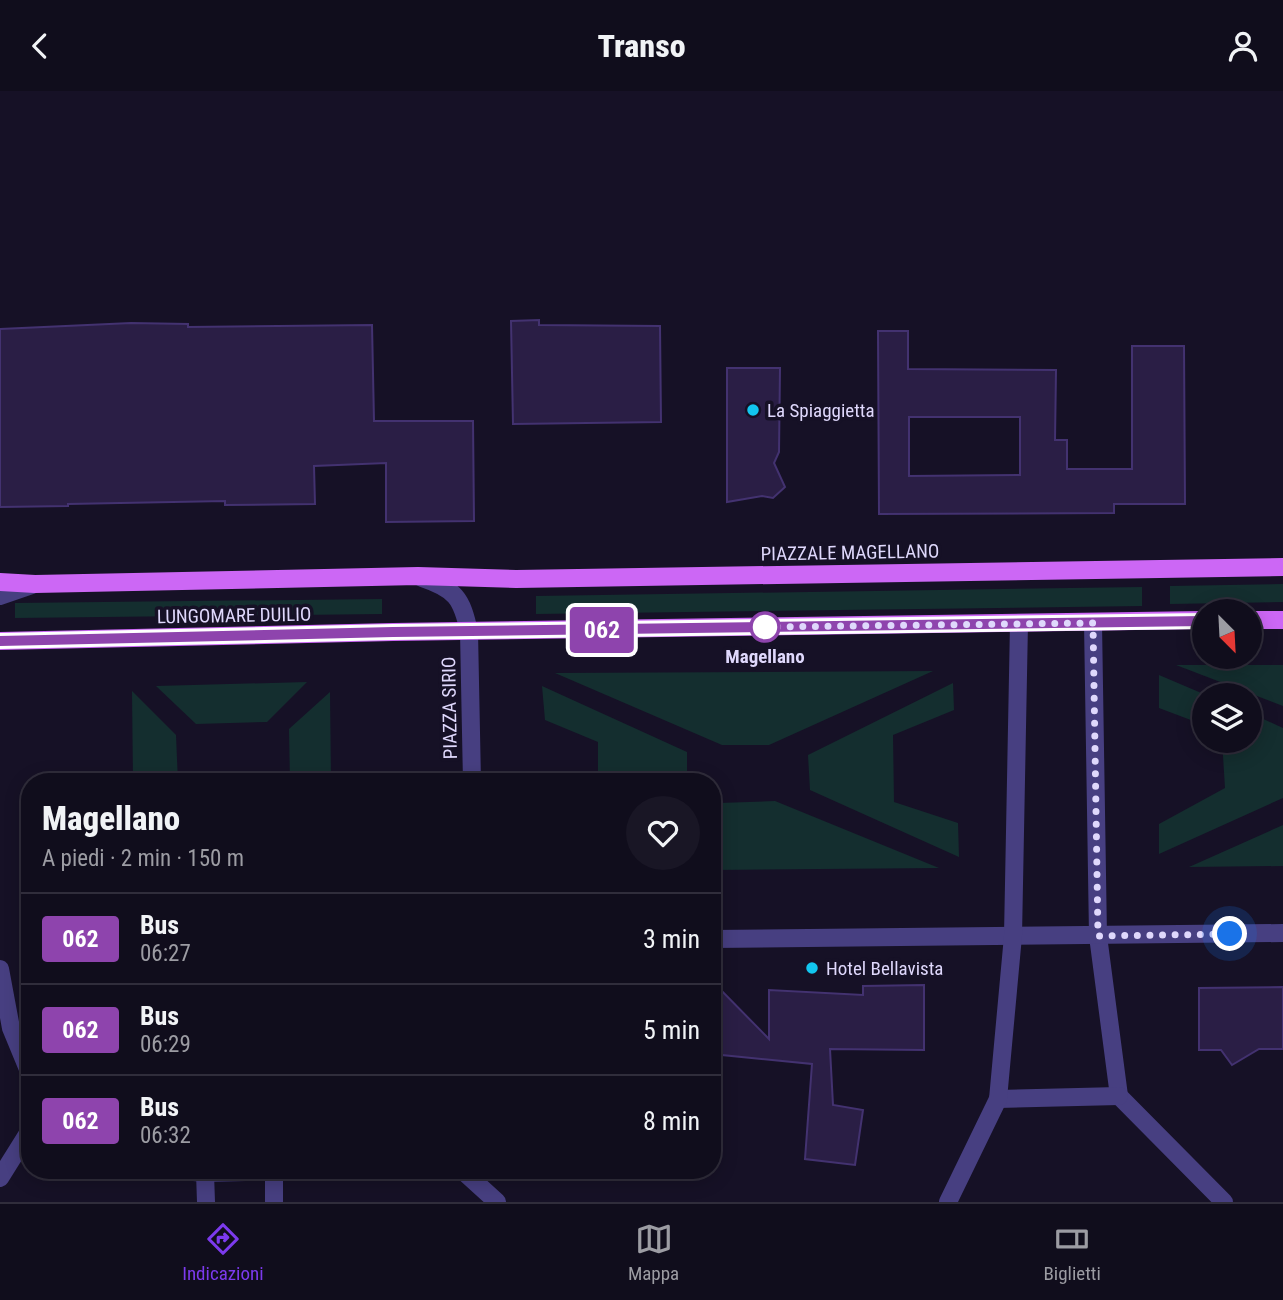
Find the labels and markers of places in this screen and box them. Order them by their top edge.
place label: La Spiaggietta [767,399,875,422]
marker: La Spiaggietta [745,402,761,418]
marker: Magellano [750,612,780,642]
place label: Magellano [725,645,805,668]
place label: Hotel Bellavista [826,957,943,980]
marker: Hotel Bellavista [804,960,820,976]

